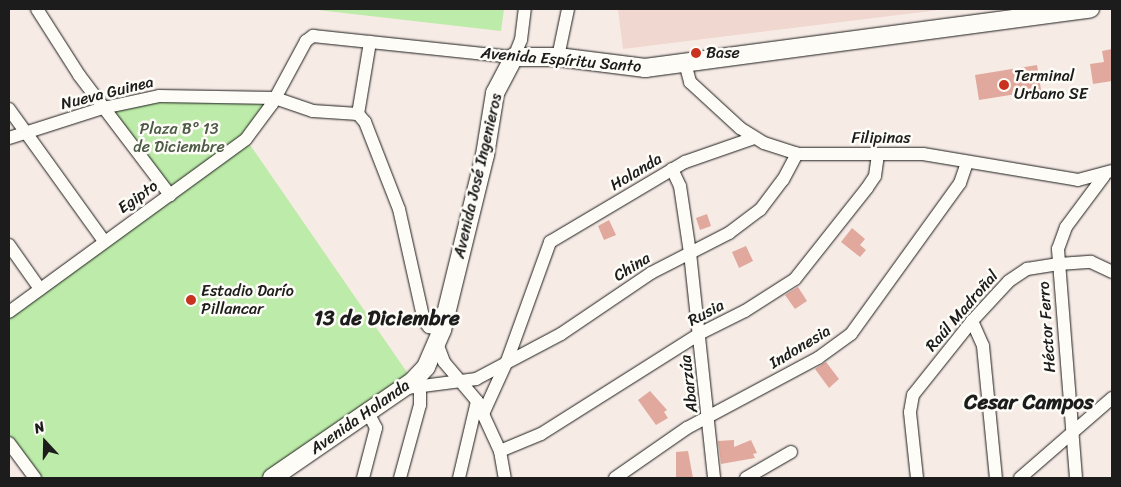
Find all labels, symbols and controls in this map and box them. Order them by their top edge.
street label: Avenida Espíritu Santo [480,43,642,77]
place label: Base [706,43,740,63]
marker: Base [690,47,702,59]
place label: Terminal Urbano SE [1014,66,1088,104]
street label: Nueva Guinea [59,72,155,114]
marker: Terminal Urbano SE [998,79,1010,91]
street label: Avenida José Ingenieros [450,91,506,261]
park label: Plaza B° 13 de Diciembre [134,119,224,157]
street label: Filipinas [851,128,911,148]
street label: Holanda [607,149,665,195]
street label: Egipto [114,176,162,218]
street label: China [610,248,654,286]
street label: Raúl Madroñal [922,267,1002,355]
place label: Estadio Darío Pillancar [201,281,294,319]
street label: Héctor Ferro [1034,281,1060,373]
marker: Estadio Darío Pillancar [185,294,197,306]
street label: Rusia [685,296,727,330]
district label: 13 de Diciembre [315,305,459,331]
street label: Indonesia [766,321,834,373]
street label: Abarzúa [676,354,702,414]
street label: Avenida Holanda [307,376,413,458]
district label: Cesar Campos [965,389,1093,415]
text: N [30,414,48,441]
north arrow [20,417,70,467]

